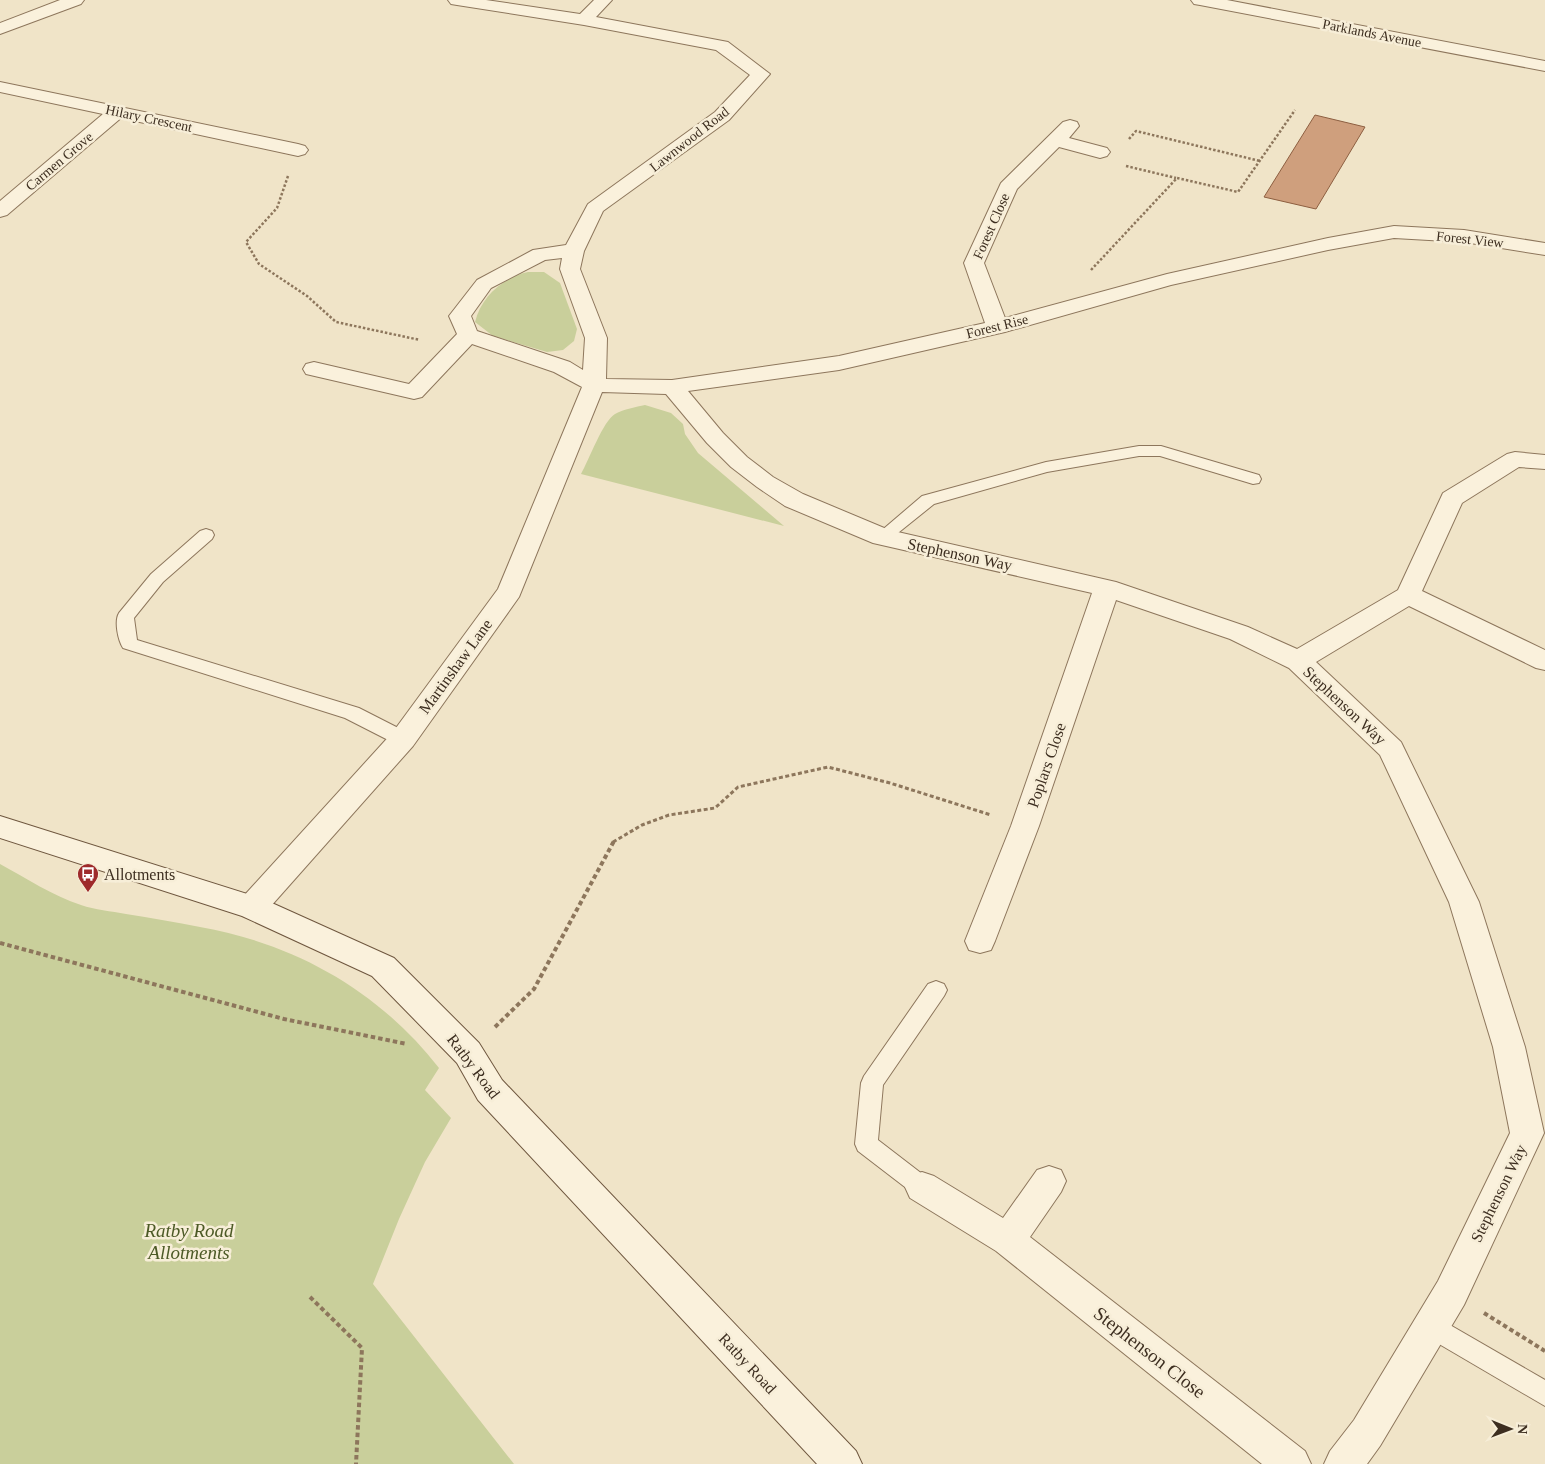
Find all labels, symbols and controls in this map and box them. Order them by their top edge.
street label: Parklands Avenue [1321,17,1423,50]
street label: Hilary Crescent [104,102,194,135]
street label: Lawnwood Road [647,104,732,175]
street label: Carmen Grove [23,129,96,194]
street label: Forest Close [970,191,1013,261]
street label: Forest View [1435,228,1505,251]
street label: Forest Rise [965,312,1030,341]
street label: Stephenson Way [906,535,1014,575]
street label: Martinshaw Lane [415,616,495,717]
street label: Stephenson Way [1299,663,1389,749]
street label: Poplars Close [1024,721,1070,810]
bus stop icon: Allotments [76,862,100,893]
place label: Allotments [104,866,175,883]
street label: Ratby Road [443,1031,503,1102]
street label: Stephenson Way [1467,1142,1530,1245]
park label: Ratby Road Allotments [143,1220,234,1263]
street label: Stephenson Close [1090,1302,1210,1402]
street label: Ratby Road [715,1330,780,1398]
north arrow [1485,1404,1535,1454]
text: N [1515,1424,1530,1434]

